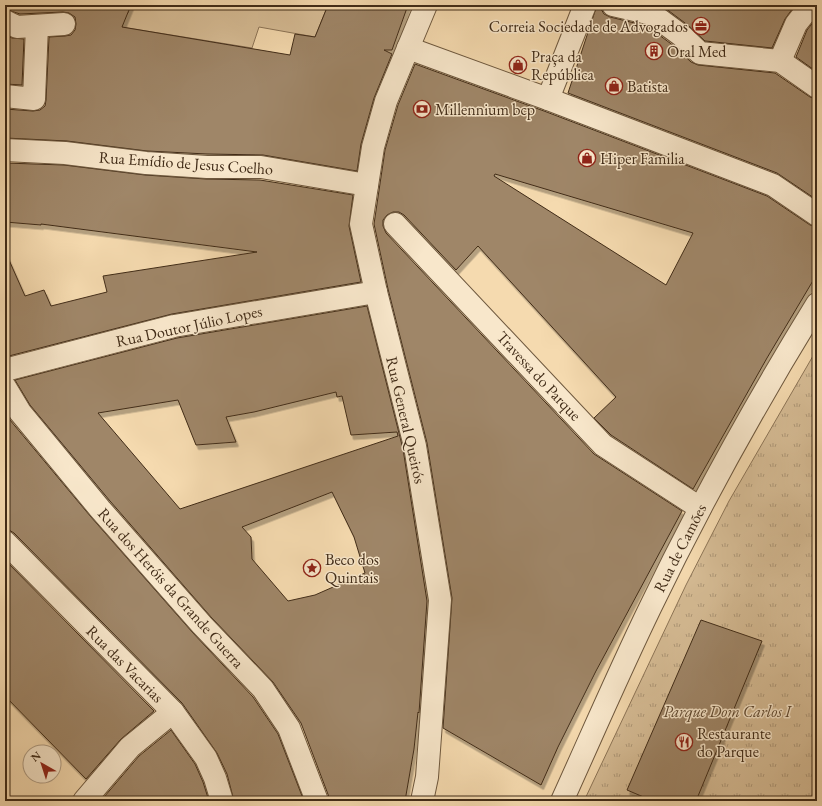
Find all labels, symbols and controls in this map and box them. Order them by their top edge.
place label: Correia Sociedade de Advogados [489,16,688,37]
office icon: Correia Sociedade de Advogados [691,16,711,36]
building icon: Oral Med [644,41,664,61]
place label: Oral Med [667,41,727,62]
place label: Praça da República [531,46,594,85]
shop icon: Praça da República [508,55,528,75]
shop icon: Batista [604,76,624,96]
place label: Batista [627,76,669,97]
bank icon: Millennium bcp [412,99,432,119]
place label: Millennium bcp [435,99,535,120]
street label: Rua Emídio de Jesus Coelho [98,146,274,180]
shop icon: Hiper Familia [577,148,597,168]
place label: Hiper Familia [600,148,685,169]
street label: Rua Doutor Júlio Lopes [114,300,264,352]
street label: Travessa do Parque [492,327,586,425]
street label: Rua General Queirós [381,354,431,486]
street label: Rua de Camões [649,500,711,596]
street label: Rua dos Heróis da Grande Guerra [93,503,249,673]
place label: Beco dos Quintais [325,549,379,588]
place icon: Beco dos Quintais [302,558,322,578]
street label: Rua das Vacarias [82,621,168,707]
park label: Parque Dom Carlos I [663,701,793,723]
place label: Restaurante do Parque [697,723,771,762]
restaurant icon: Restaurante do Parque [674,732,694,752]
north arrow [22,744,62,784]
text: N [28,748,44,764]

